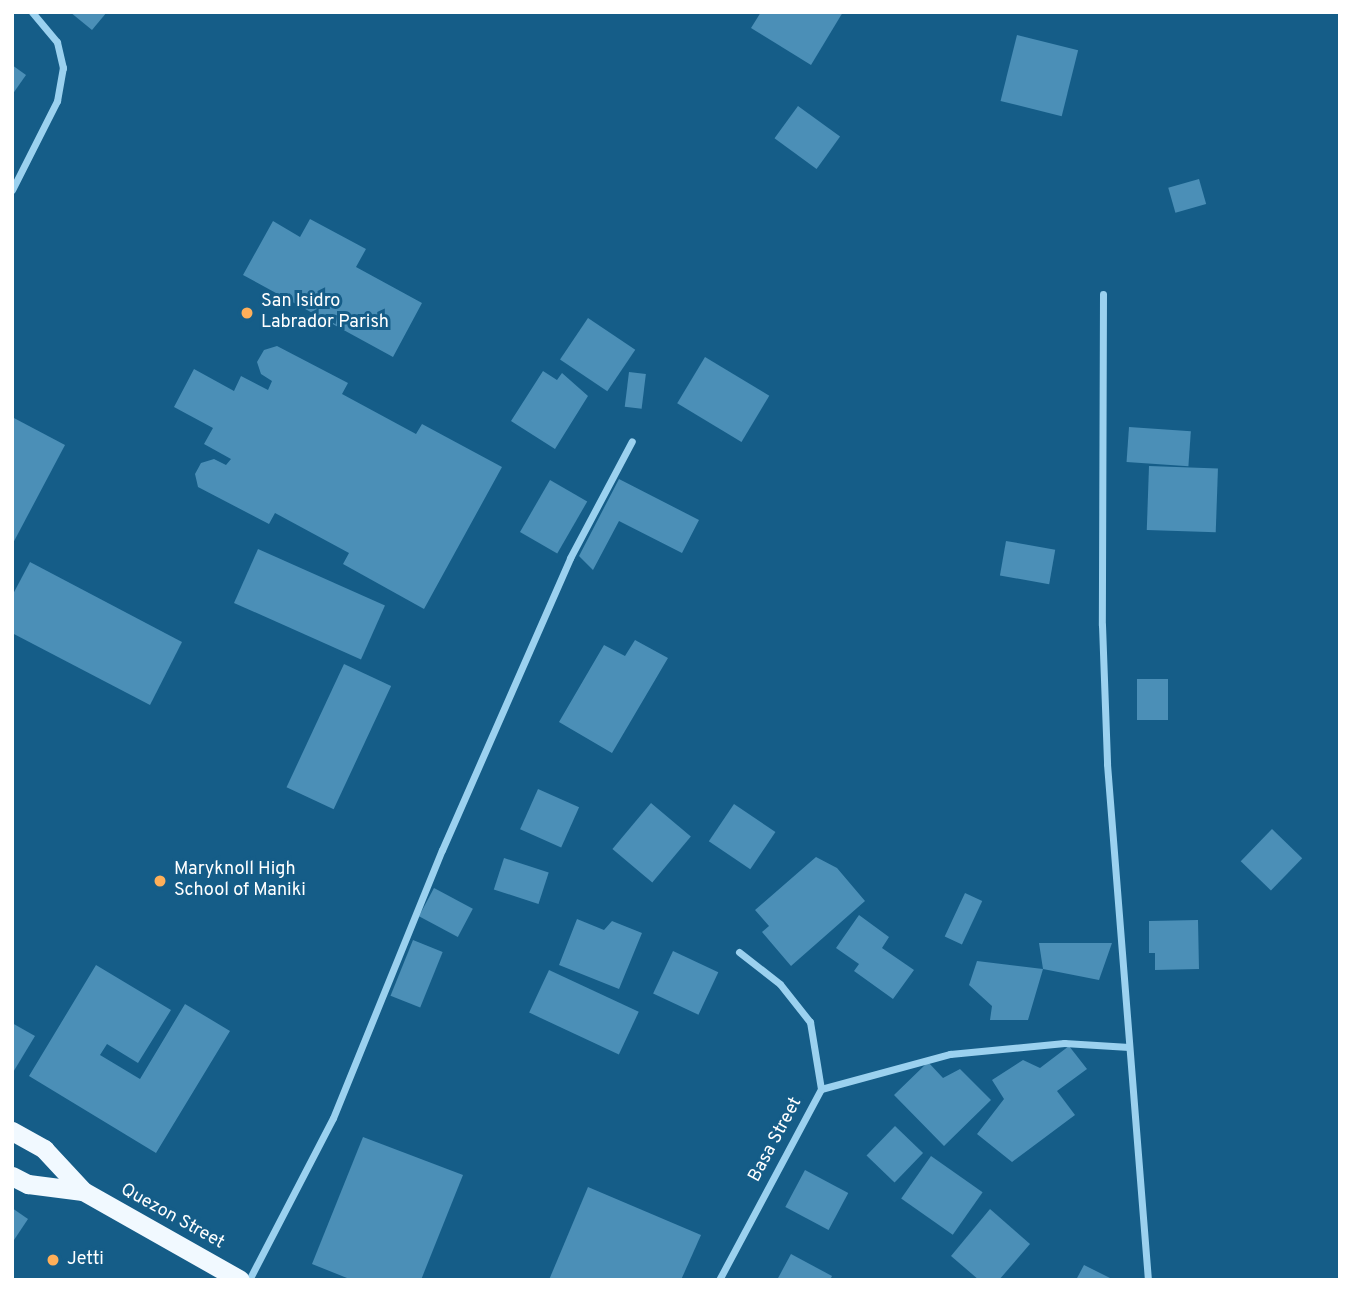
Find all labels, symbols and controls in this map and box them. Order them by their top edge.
place label: San Isidro Labrador Parish [261,292,389,334]
marker: San Isidro Labrador Parish [239,305,255,321]
place label: Maryknoll High School of Maniki [174,860,306,903]
marker: Maryknoll High School of Maniki [152,873,168,889]
street label: Basa Street [745,1094,807,1186]
street label: Quezon Street [116,1180,228,1254]
place label: Jetti [67,1249,104,1271]
marker: Jetti [45,1252,61,1268]

